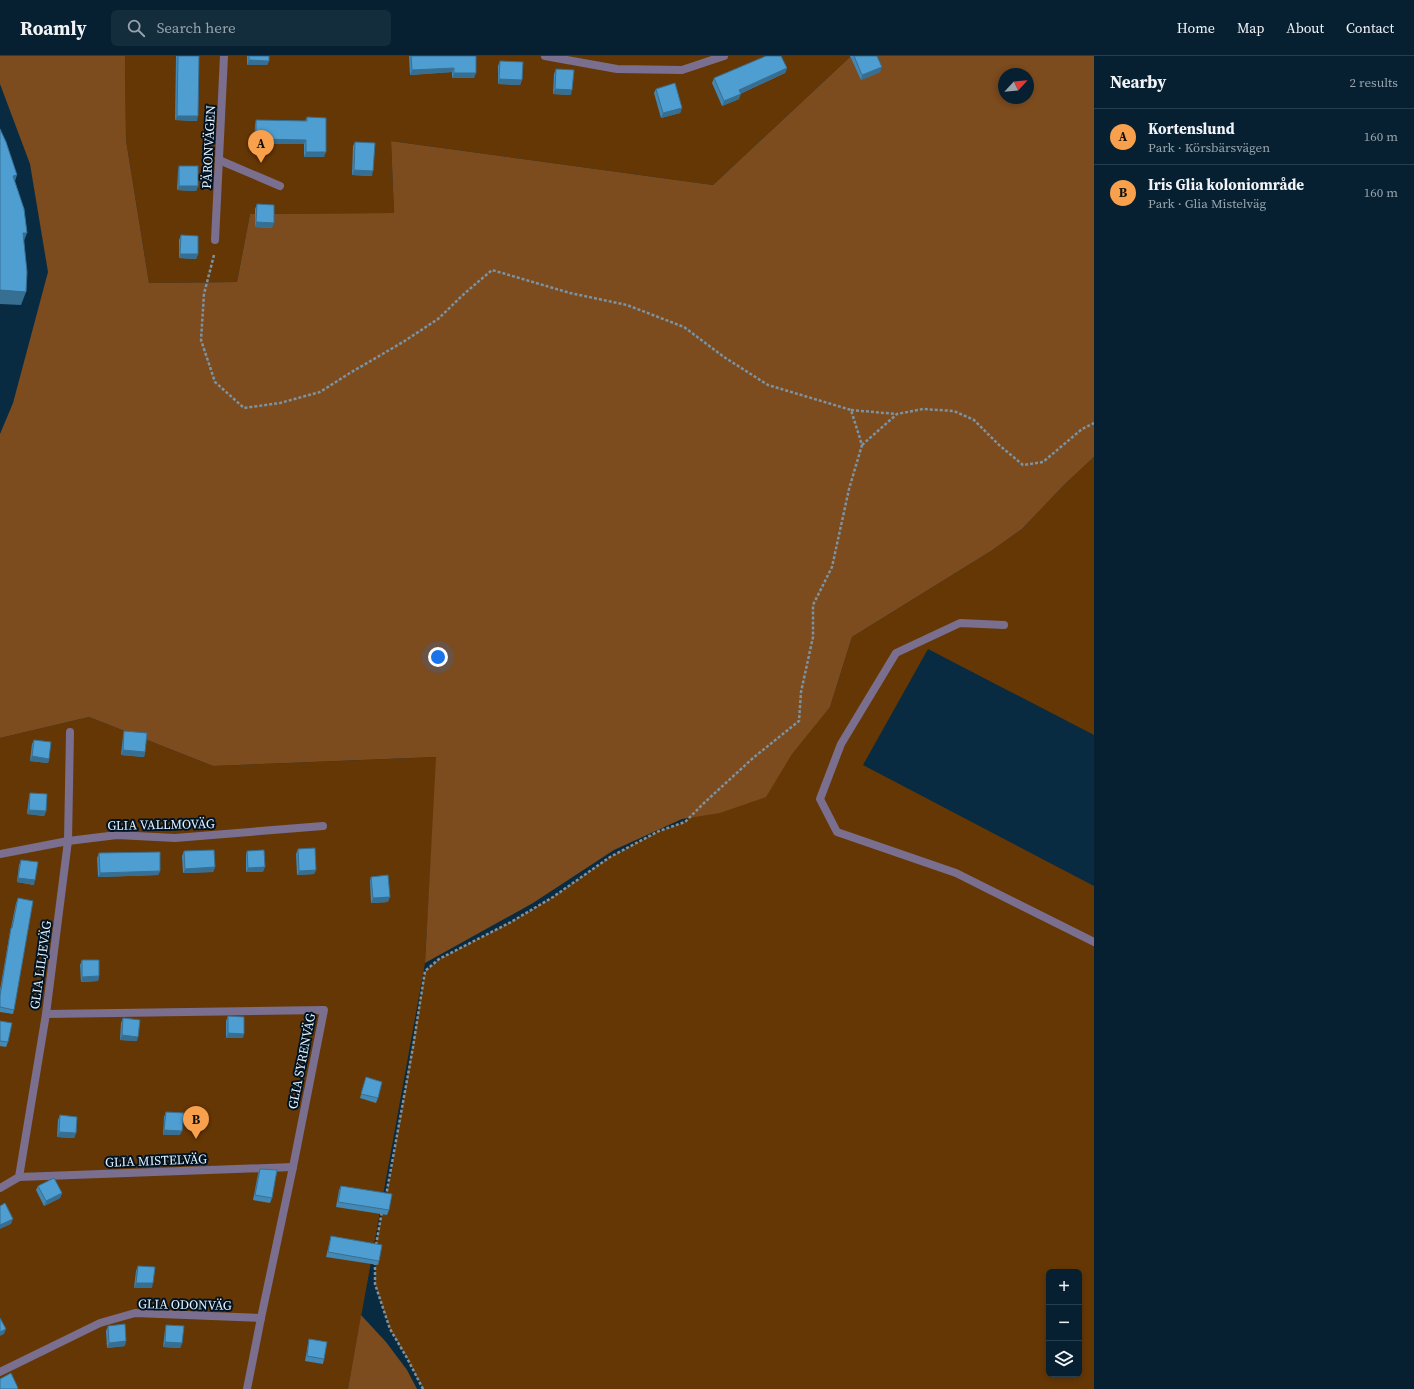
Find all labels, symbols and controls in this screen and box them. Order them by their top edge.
search box [111,10,391,46]
text: Roamly [20,15,87,41]
icon: search [125,17,147,39]
text: Search here [157,17,236,38]
text: Home [1177,18,1215,38]
text: Map [1237,18,1264,38]
text: About [1286,18,1324,38]
text: Contact [1346,18,1394,38]
north arrow [998,68,1034,104]
text: Nearby [1110,70,1166,94]
text: 2 results [1350,74,1398,91]
street label: PÄRONVÄGEN [198,104,219,189]
text: Kortenslund [1148,118,1235,139]
text: A [1119,128,1127,145]
text: 160 m [1364,128,1398,145]
pin: A [248,130,274,163]
text: Park · Körsbärsvägen [1148,139,1270,156]
text: Iris Glia koloniområde [1148,174,1304,195]
text: B [1119,184,1127,201]
text: 160 m [1364,184,1398,201]
text: Park · Glia Mistelväg [1148,195,1266,212]
your location [428,647,448,667]
street label: GLIA VALLMOVÄG [107,815,215,834]
street label: GLIA LILJEVÄG [26,920,55,1010]
street label: GLIA SYRENVÄG [284,1012,319,1110]
pin: B [183,1106,209,1139]
street label: GLIA MISTELVÄG [105,1150,207,1171]
map controls [1046,1269,1082,1377]
button: + [1046,1269,1082,1305]
street label: GLIA ODONVÄG [138,1295,232,1314]
button: − [1046,1305,1082,1341]
button: layers [1046,1341,1082,1377]

